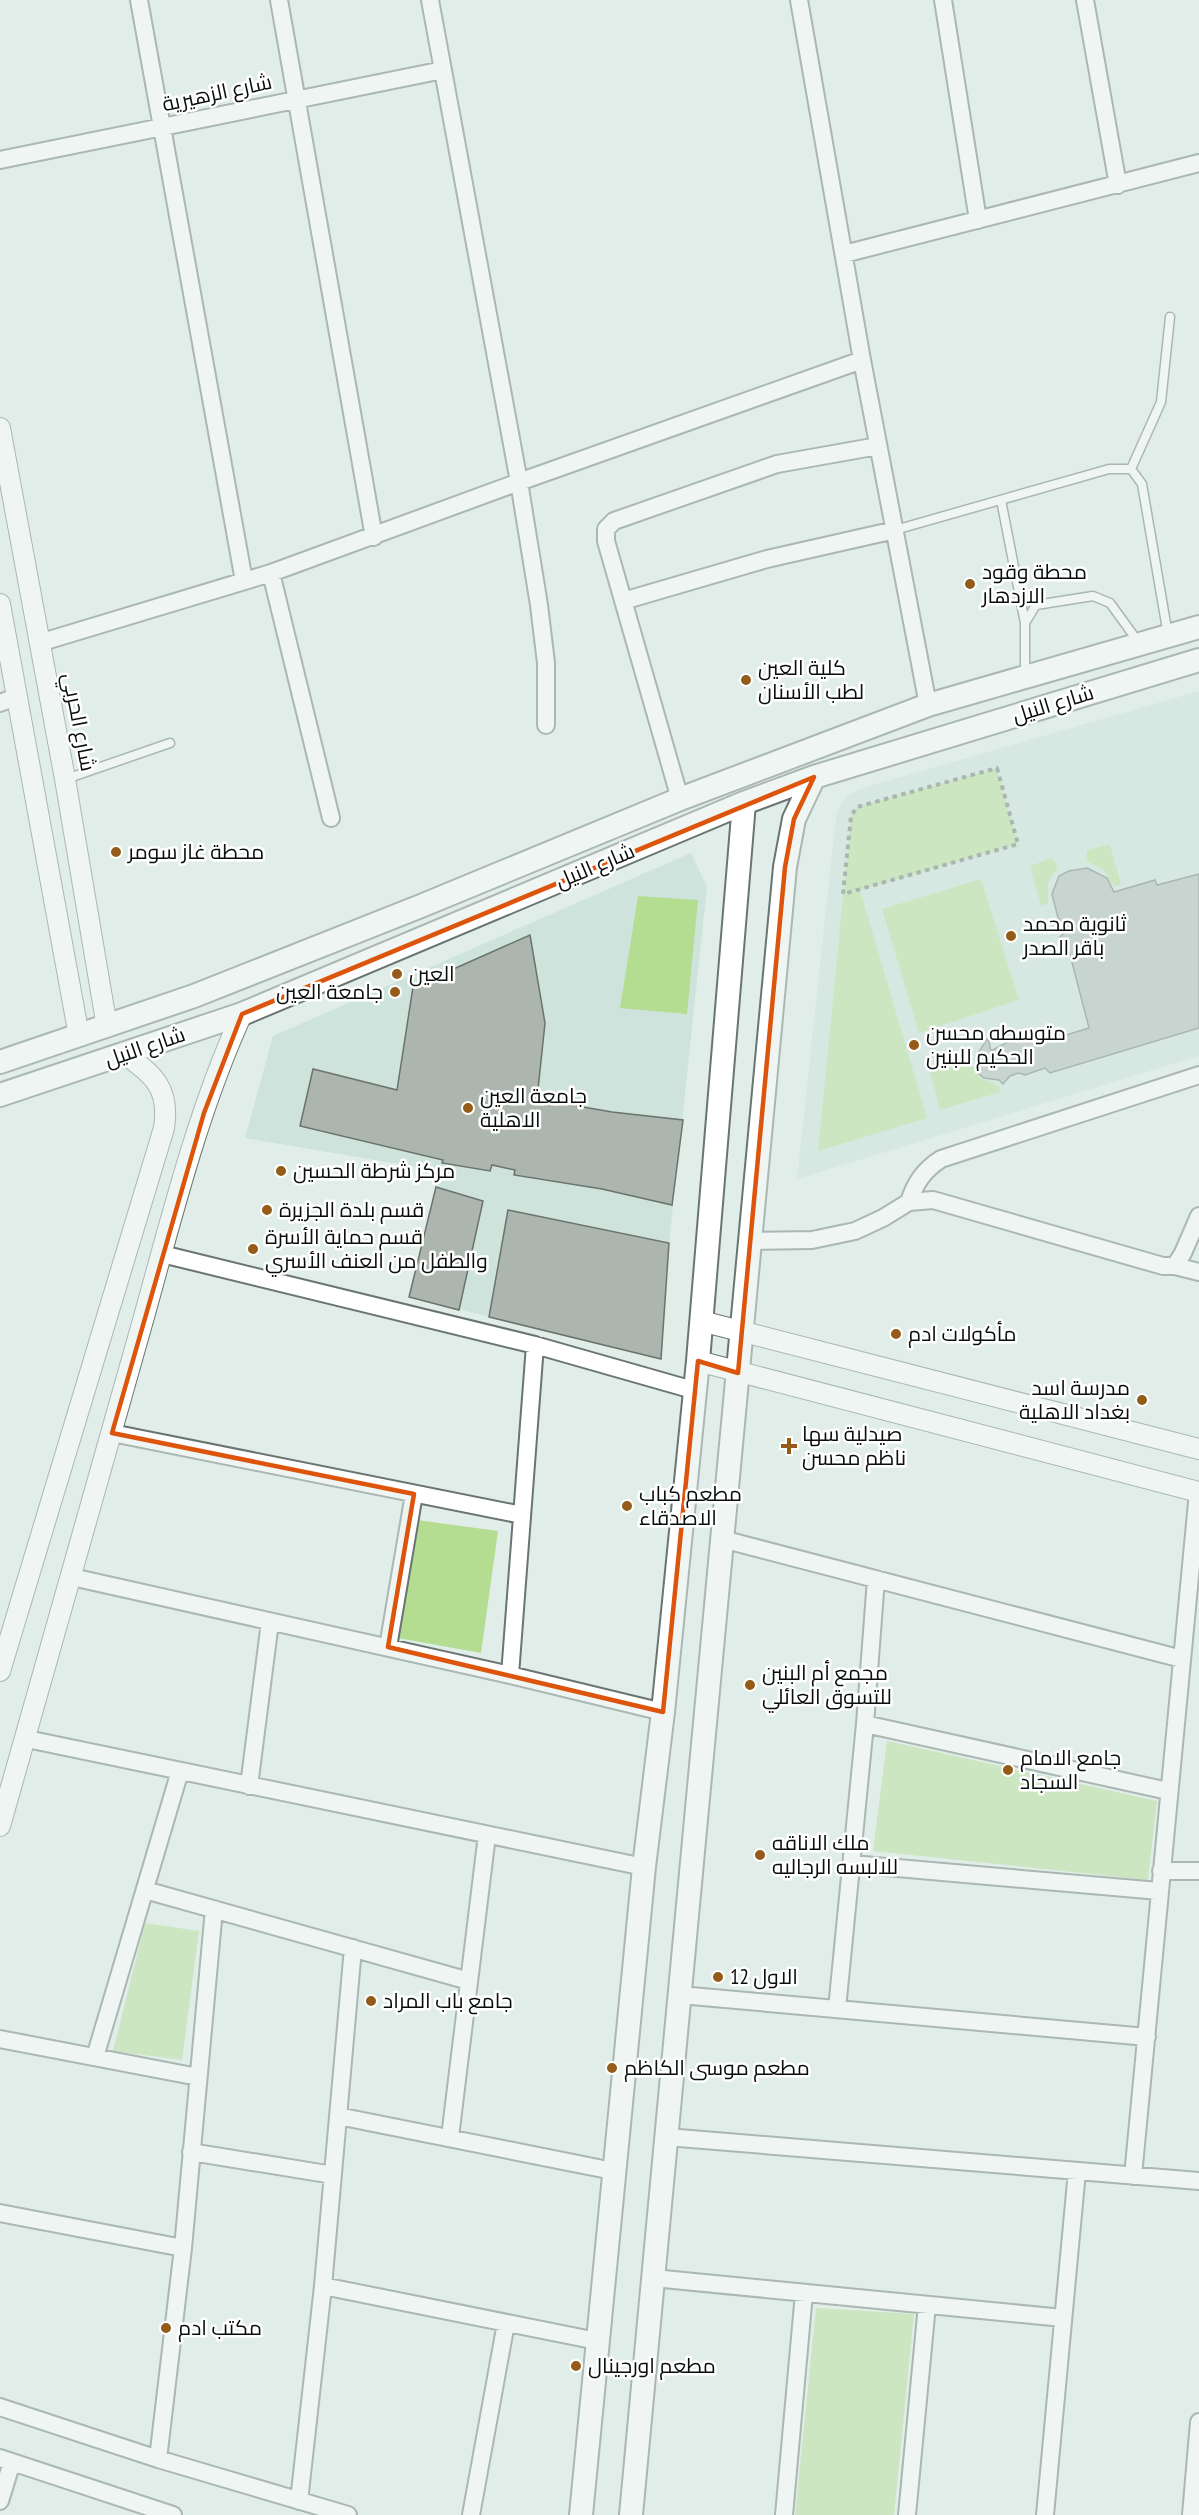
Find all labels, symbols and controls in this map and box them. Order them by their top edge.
street label: شارع الزهيرية [160,68,274,118]
place label: محطة وقود الازدهار [981,558,1087,609]
marker: محطة وقود الازدهار [963,577,977,591]
place label: كلية العين لطب الأسنان [758,654,864,705]
street label: شارع الحربي [54,670,102,774]
marker: كلية العين لطب الأسنان [739,673,753,687]
street label: شارع النيل [1009,678,1097,730]
street label: شارع النيل [551,837,639,895]
place label: محطة غاز سومر [127,838,264,865]
marker: محطة غاز سومر [109,845,123,859]
place label: ثانوية محمد باقر الصدر [1022,910,1127,961]
marker: ثانوية محمد باقر الصدر [1004,929,1018,943]
place label: العين [409,960,455,987]
marker: العين [390,967,404,981]
place label: جامعة العين [276,978,383,1005]
marker: جامعة العين [388,985,402,999]
place label: متوسطه محسن الحكيم للبنين [926,1019,1066,1071]
street label: شارع النيل [101,1020,189,1074]
marker: متوسطه محسن الحكيم للبنين [907,1038,921,1052]
place label: جامعة العين الاهلية [480,1082,587,1133]
marker: جامعة العين الاهلية [461,1101,475,1115]
place label: مركز شرطة الحسين [293,1157,455,1184]
marker: مركز شرطة الحسين [274,1164,288,1178]
place label: قسم بلدة الجزيرة [279,1196,424,1224]
marker: قسم بلدة الجزيرة [260,1203,274,1217]
place label: قسم حماية الأسرة والطفل من العنف الأسري [265,1223,488,1277]
marker: قسم حماية الأسرة والطفل من العنف الأسري [246,1242,260,1256]
place label: مأكولات ادم [908,1320,1016,1348]
marker: مأكولات ادم [889,1327,903,1341]
place label: مدرسة اسد بغداد الاهلية [1019,1374,1130,1425]
marker: مدرسة اسد بغداد الاهلية [1135,1393,1149,1407]
place label: صيدلية سها ناظم محسن [802,1420,906,1472]
marker: صيدلية سها ناظم محسن [780,1437,798,1455]
place label: مطعم كباب الاصدقاء [639,1480,742,1531]
marker: مطعم كباب الاصدقاء [620,1499,634,1513]
place label: مجمع أم البنين للتسوق العائلي [762,1659,892,1713]
marker: مجمع أم البنين للتسوق العائلي [743,1678,757,1692]
place label: جامع الامام السجاد [1020,1744,1121,1795]
marker: جامع الامام السجاد [1001,1763,1015,1777]
place label: ملك الاناقه للالبسه الرجاليه [772,1829,898,1880]
marker: ملك الاناقه للالبسه الرجاليه [753,1848,767,1862]
place label: الاول 12 [730,1963,798,1990]
marker: الاول 12 [711,1970,725,1984]
place label: جامع باب المراد [383,1987,513,2015]
marker: جامع باب المراد [364,1994,378,2008]
place label: مطعم موسى الكاظم [624,2054,810,2082]
marker: مطعم موسى الكاظم [605,2061,619,2075]
place label: مكتب ادم [178,2314,262,2342]
marker: مكتب ادم [159,2321,173,2335]
place label: مطعم اورجينال [588,2352,716,2380]
marker: مطعم اورجينال [569,2359,583,2373]

